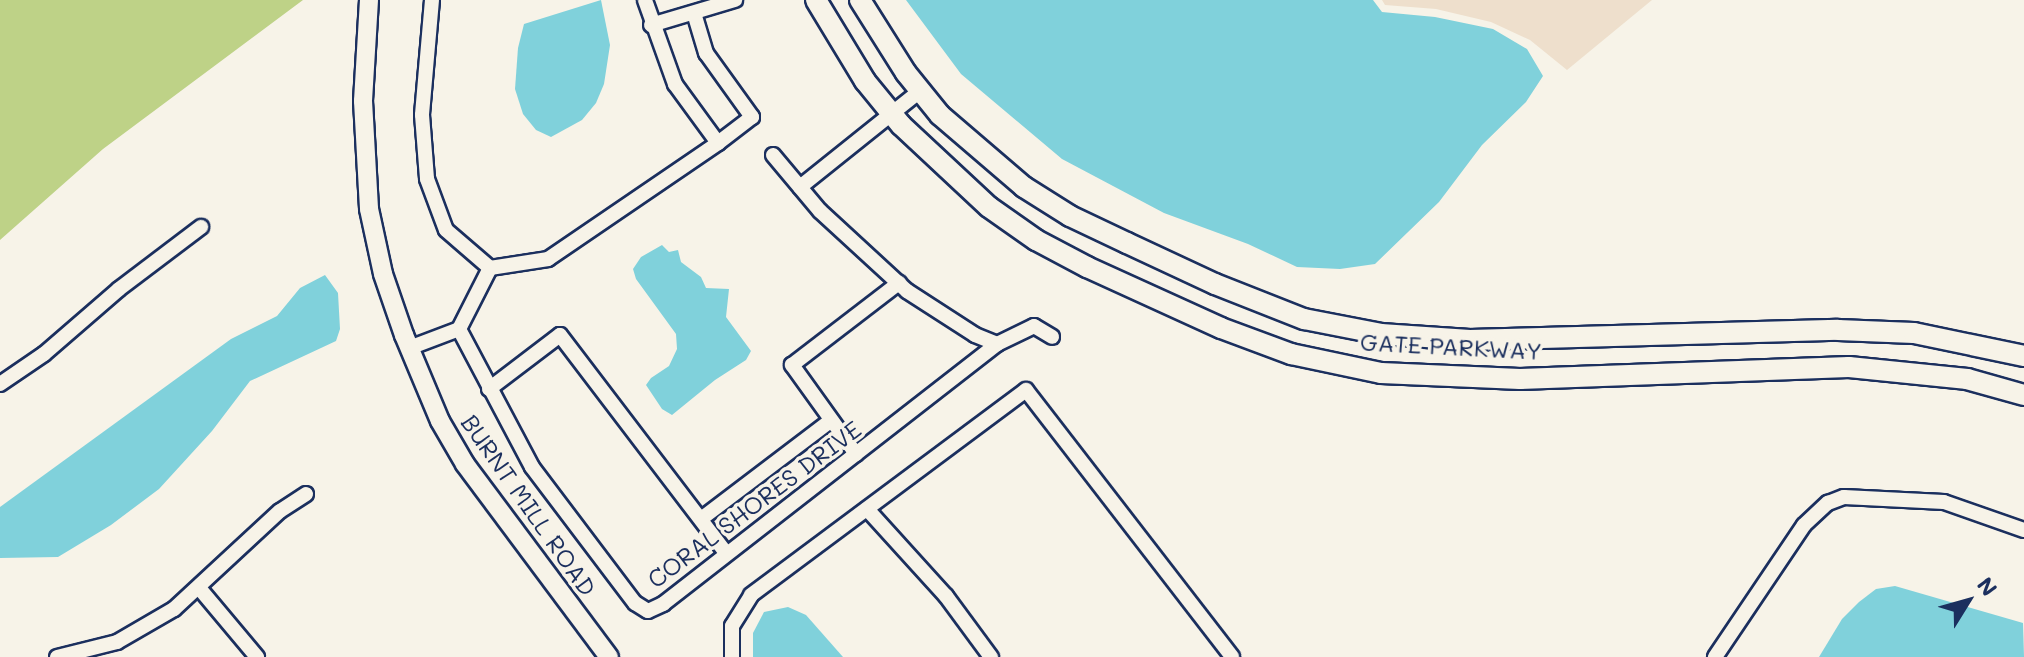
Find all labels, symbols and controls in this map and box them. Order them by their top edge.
street label: GATE PARKWAY [1359,327,1543,365]
street label: BURNT MILL ROAD [456,409,602,601]
street label: CORAL SHORES DRIVE [642,414,866,594]
north arrow [1928,561,2008,641]
text: N [1971,571,2004,602]

